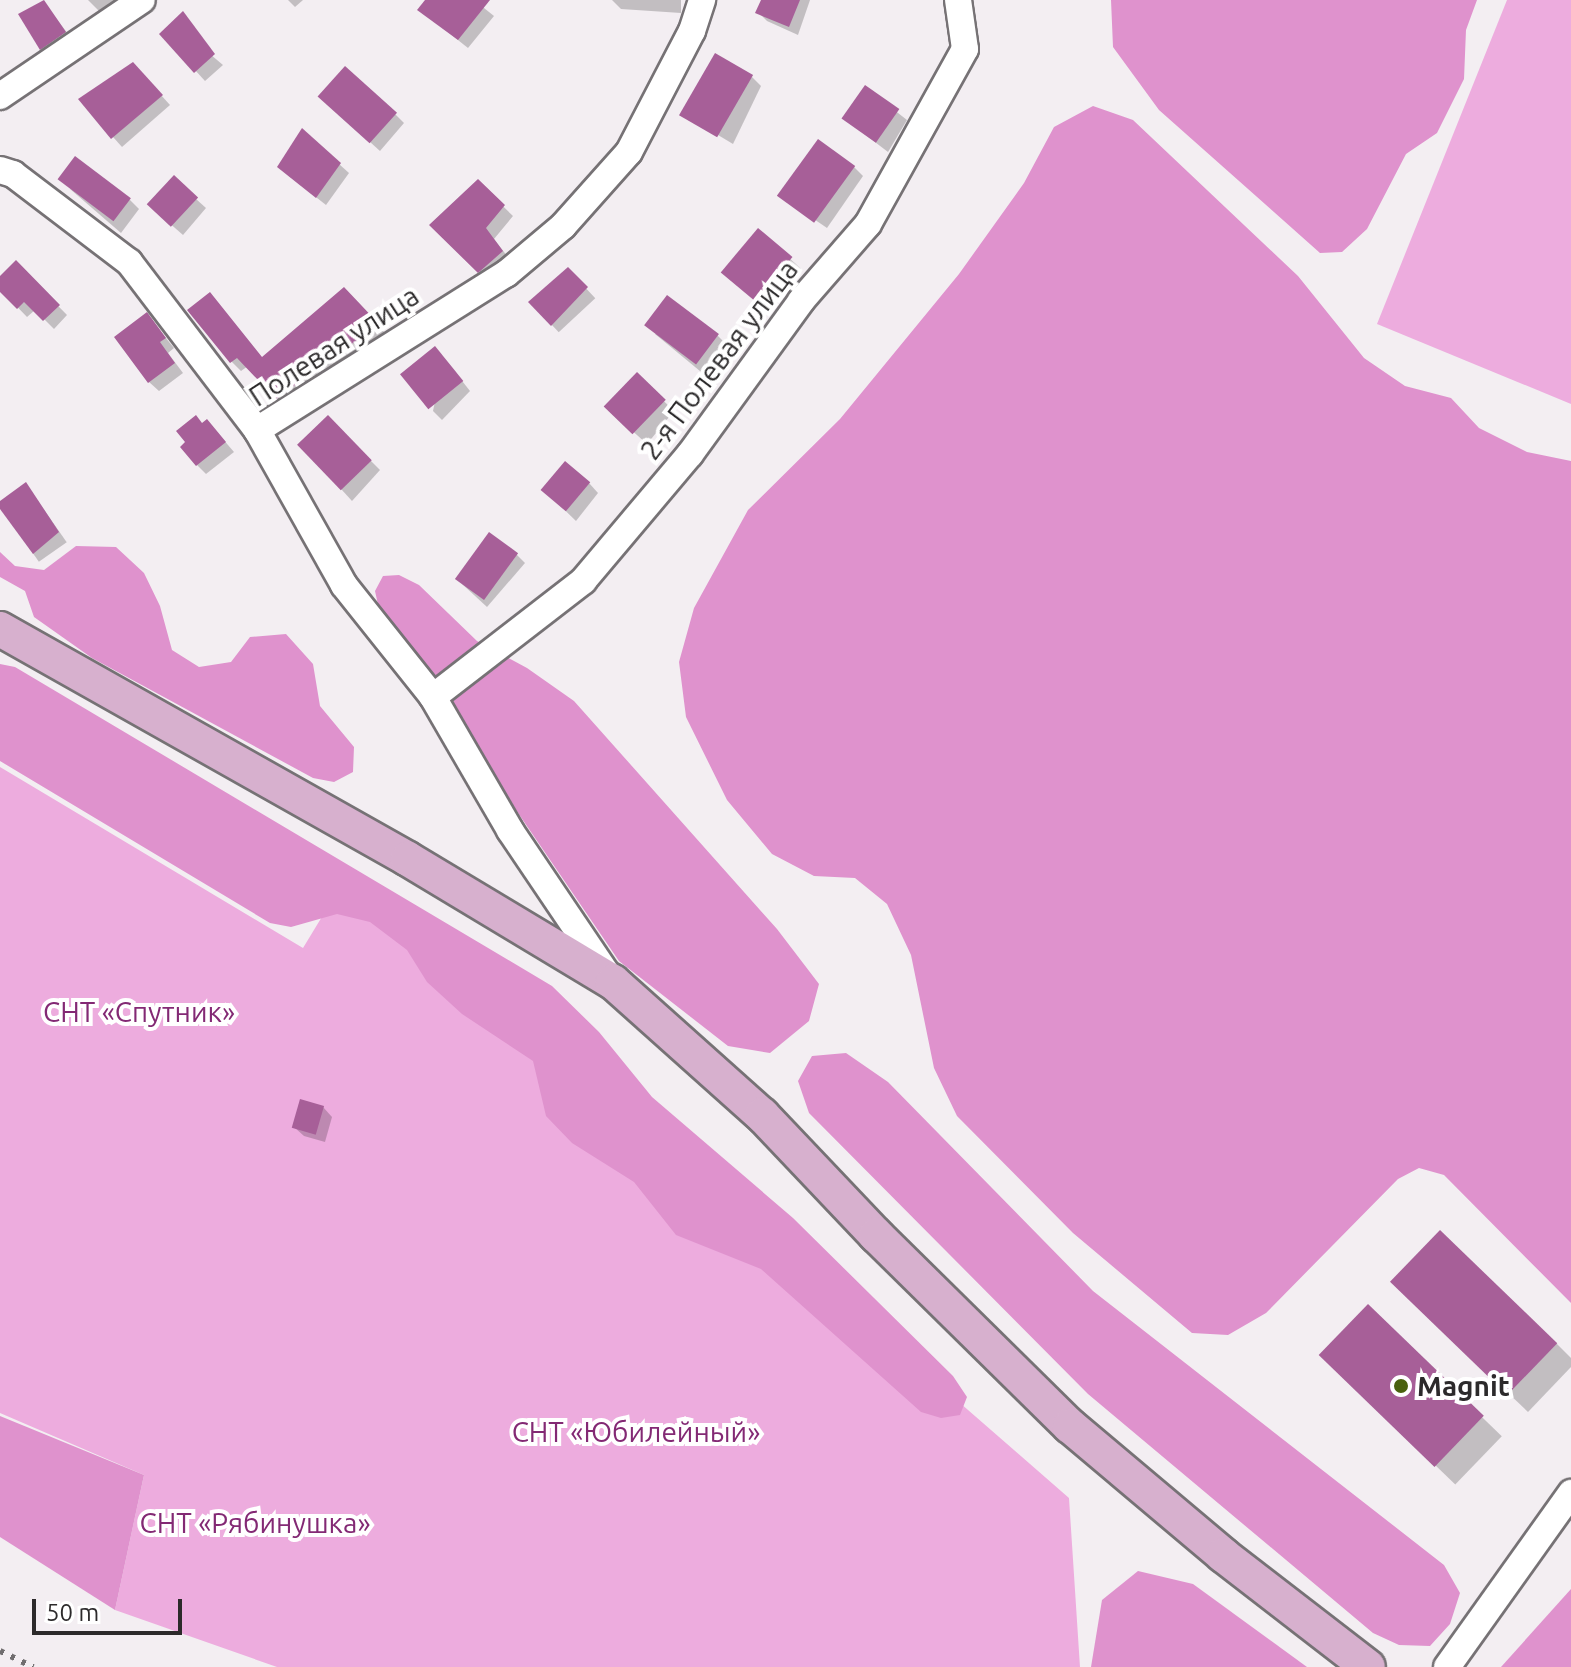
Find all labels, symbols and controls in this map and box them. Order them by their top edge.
street label: 2-я Полевая улица [633,254,805,466]
street label: Полевая улица [243,279,425,413]
park label: СНТ «Спутник» [43,995,235,1029]
place label: Magnit [1417,1369,1510,1403]
marker: Magnit [1392,1377,1410,1395]
park label: СНТ «Юбилейный» [512,1415,760,1449]
park label: СНТ «Рябинушка» [139,1506,371,1540]
scale bar [36,1583,186,1633]
text: 50 m [46,1599,99,1626]

